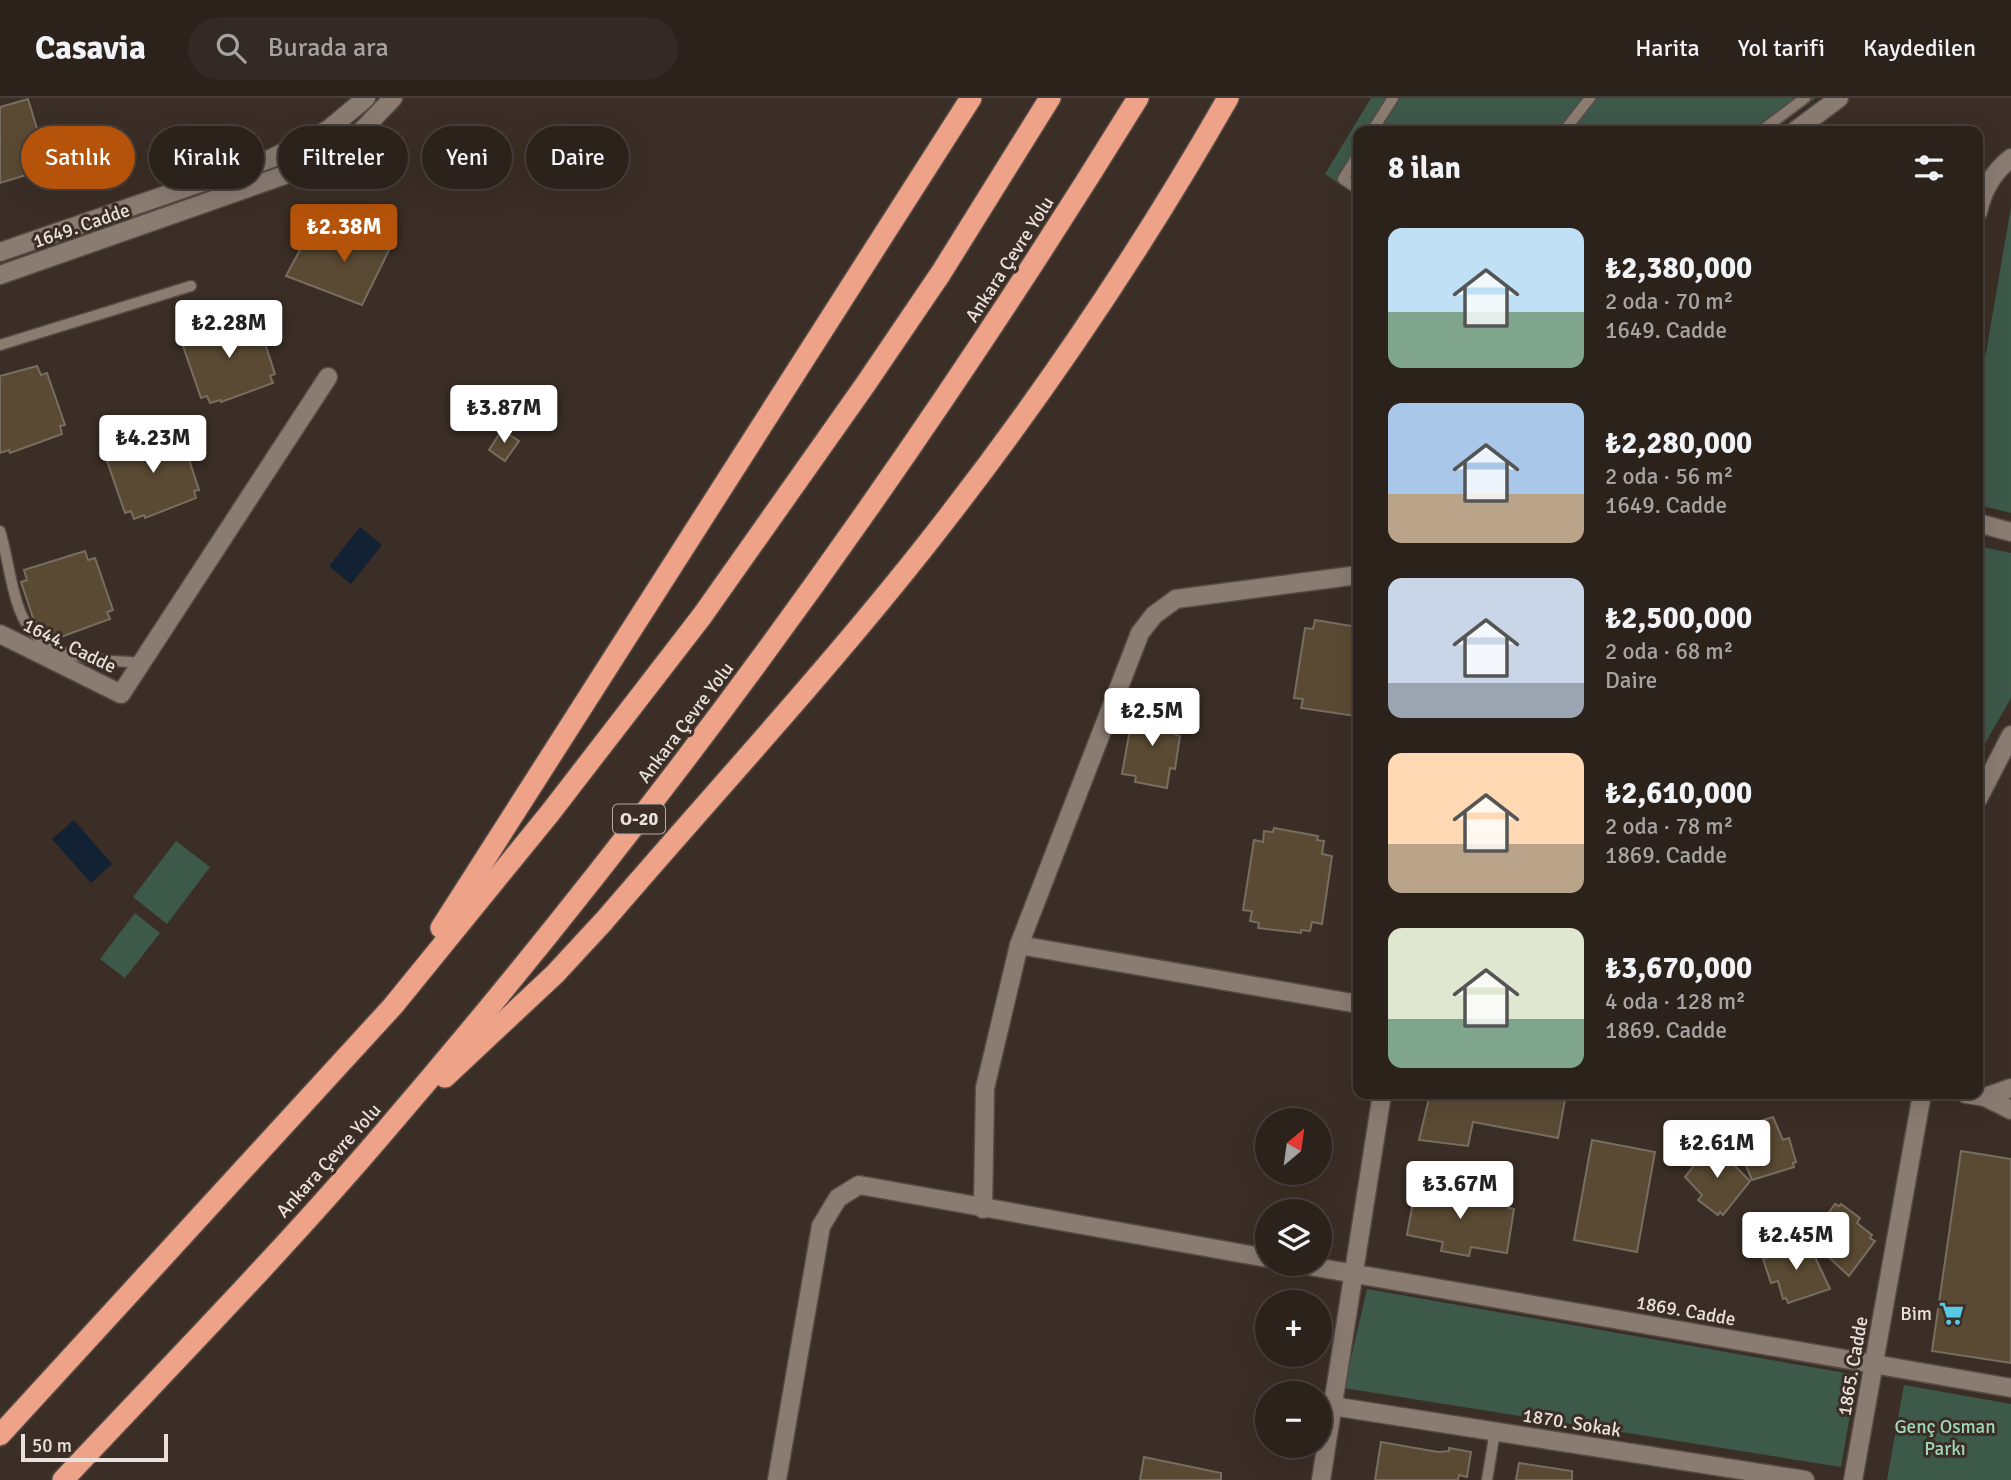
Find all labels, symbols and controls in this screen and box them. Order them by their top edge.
search box [188,17,678,80]
text: Casavia [35,28,146,69]
icon: search [212,29,250,67]
text: Burada ara [268,32,389,64]
text: Harita [1635,33,1700,63]
text: Yol tarifi [1738,33,1825,63]
text: Kaydedilen [1863,33,1976,63]
chip: Satılık [21,126,135,189]
chip: Kiralık [149,126,264,189]
chip: Filtreler [278,126,408,189]
chip: Yeni [422,126,512,189]
chip: Daire [526,126,629,189]
icon: filters [1910,149,1948,187]
text: 8 ilan [1388,150,1461,187]
street label: Ankara Çevre Yolu [960,192,1060,327]
street label: 1649. Cadde [30,198,133,254]
pin: ₺2.38M [287,204,401,264]
text: ₺2.38M [306,212,382,241]
text: ₺2,380,000 [1605,250,1752,287]
icon: home [1444,256,1528,340]
text: 2 oda · 70 m² [1605,287,1733,316]
pin: ₺2.28M [172,300,286,360]
text: ₺2.28M [191,308,267,337]
text: 1649. Cadde [1605,316,1727,345]
pin: ₺3.87M [447,386,561,445]
text: ₺3.87M [466,393,542,422]
pin: ₺4.23M [96,416,210,475]
text: ₺4.23M [115,423,191,452]
text: ₺2,280,000 [1605,425,1752,462]
icon: home [1444,431,1528,515]
text: 2 oda · 56 m² [1605,462,1733,491]
text: 1649. Cadde [1605,491,1727,520]
text: ₺2,500,000 [1605,600,1752,637]
icon: home [1444,606,1528,690]
street label: 1644. Cadde [19,613,120,679]
text: 2 oda · 68 m² [1605,637,1733,666]
street label: Ankara Çevre Yolu [632,657,739,788]
text: Daire [1605,666,1657,695]
pin: ₺2.5M [1103,688,1201,748]
text: ₺2.5M [1120,696,1184,725]
text: ₺2,610,000 [1605,775,1752,812]
icon: home [1444,781,1528,865]
road number: O-20 [613,804,665,834]
text: 2 oda · 78 m² [1605,812,1733,841]
text: 1869. Cadde [1605,841,1727,870]
text: ₺3,670,000 [1605,950,1752,987]
icon: home [1444,956,1528,1040]
text: 4 oda · 128 m² [1605,987,1746,1016]
text: 1869. Cadde [1605,1016,1727,1045]
street label: Ankara Çevre Yolu [271,1099,386,1223]
north arrow [1255,1108,1332,1185]
map controls [1255,1108,1332,1458]
pin: ₺2.61M [1660,1121,1774,1180]
text: ₺2.61M [1679,1128,1755,1157]
pin: ₺3.67M [1403,1162,1517,1221]
text: ₺3.67M [1422,1169,1498,1198]
button: layers [1255,1199,1332,1276]
pin: ₺2.45M [1739,1212,1853,1272]
text: ₺2.45M [1758,1220,1834,1249]
button: + [1255,1290,1332,1367]
street label: 1869. Cadde [1634,1290,1738,1332]
supermarket icon: Bim [1938,1299,1966,1327]
place label: Bim [1900,1302,1932,1326]
street label: 1865. Cadde [1832,1314,1874,1418]
button: − [1255,1381,1332,1458]
street label: 1870. Sokak [1521,1403,1623,1443]
park label: Genç Osman Parkı [1894,1415,1996,1461]
scale bar [21,1431,168,1463]
text: 50 m [32,1434,72,1458]

